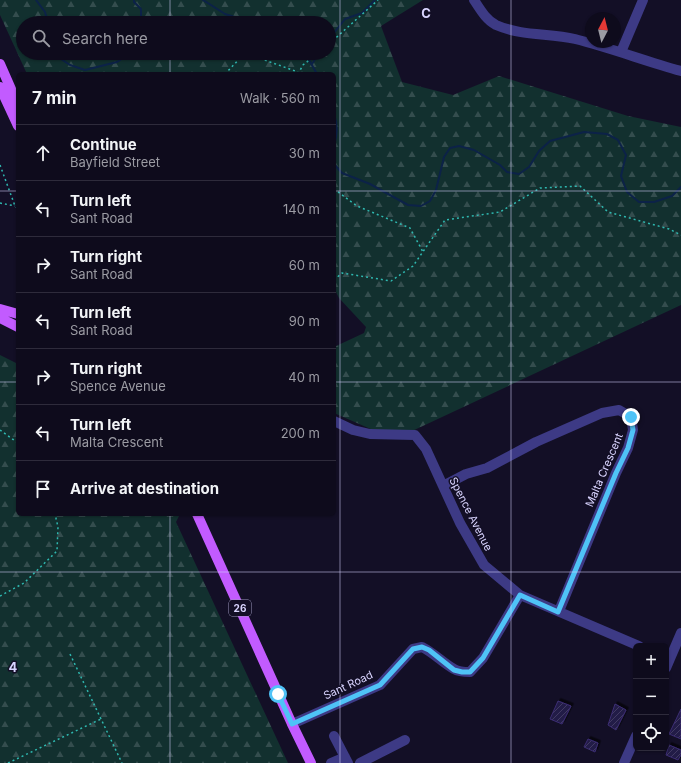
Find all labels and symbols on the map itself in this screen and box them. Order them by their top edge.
text: C [421,5,431,21]
north arrow [585,12,621,48]
route end [622,408,640,426]
street label: Malta Crescent [582,431,626,509]
street label: Spence Avenue [446,475,496,553]
road number: 26 [229,600,251,616]
text: 4 [9,659,18,675]
street label: Sant Road [321,667,375,703]
route start [269,685,287,703]

